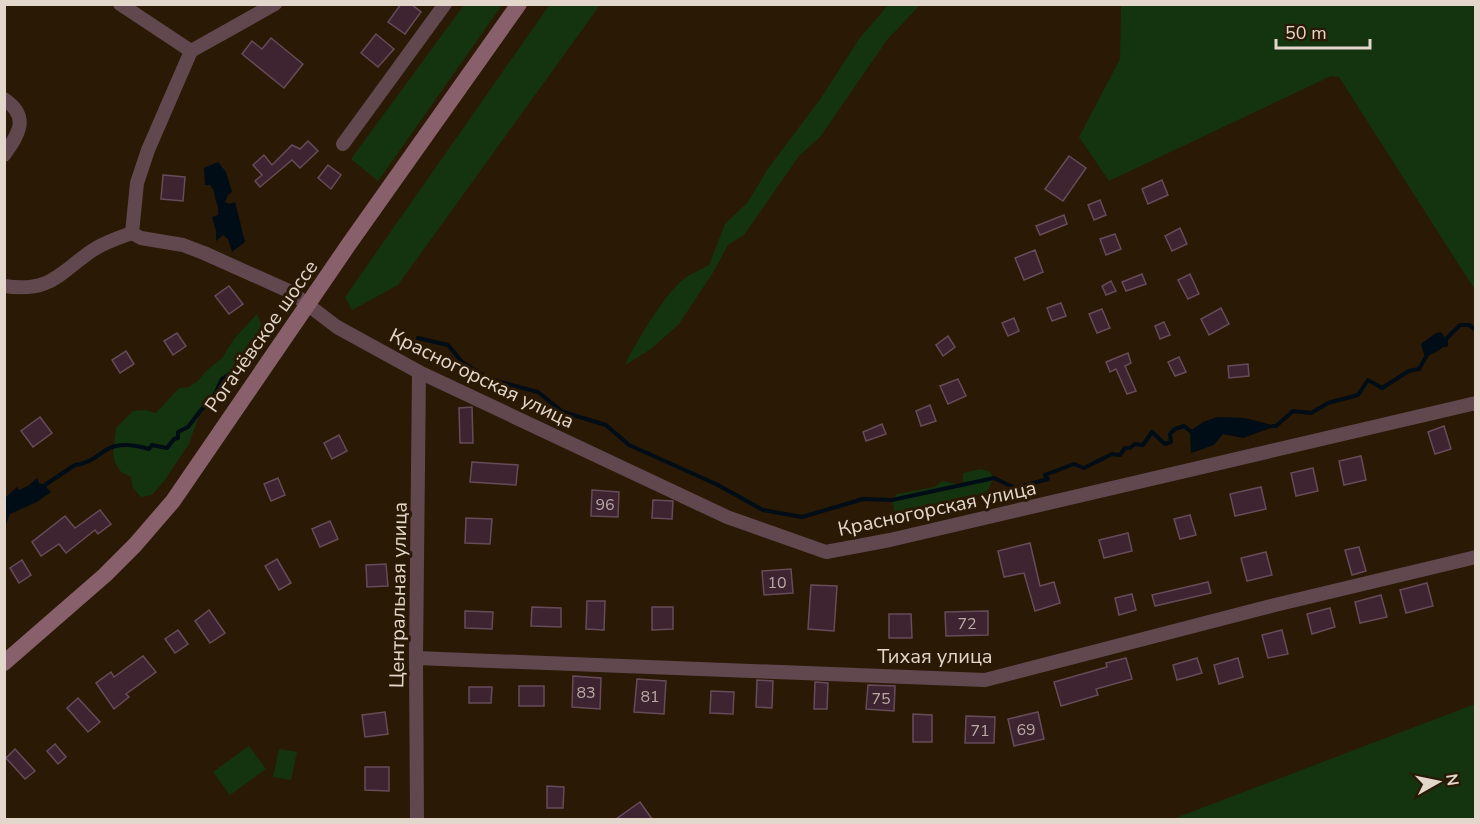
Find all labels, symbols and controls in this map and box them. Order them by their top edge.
scale bar [1276,12,1370,50]
text: 50 m [1285,21,1327,45]
street label: Рогачёвское шоссе [199,255,324,418]
street label: Красногорская улица [385,322,579,435]
street label: Красногорская улица [835,474,1039,543]
house number: 96 [595,494,615,516]
street label: Центральная улица [383,502,414,688]
house number: 10 [767,572,787,594]
house number: 72 [957,613,977,635]
street label: Тихая улица [877,643,993,670]
house number: 83 [576,682,596,704]
house number: 81 [640,686,660,708]
house number: 75 [871,688,891,710]
house number: 69 [1016,719,1036,741]
house number: 71 [970,720,990,742]
north arrow [1408,752,1468,812]
text: N [1440,772,1464,787]

